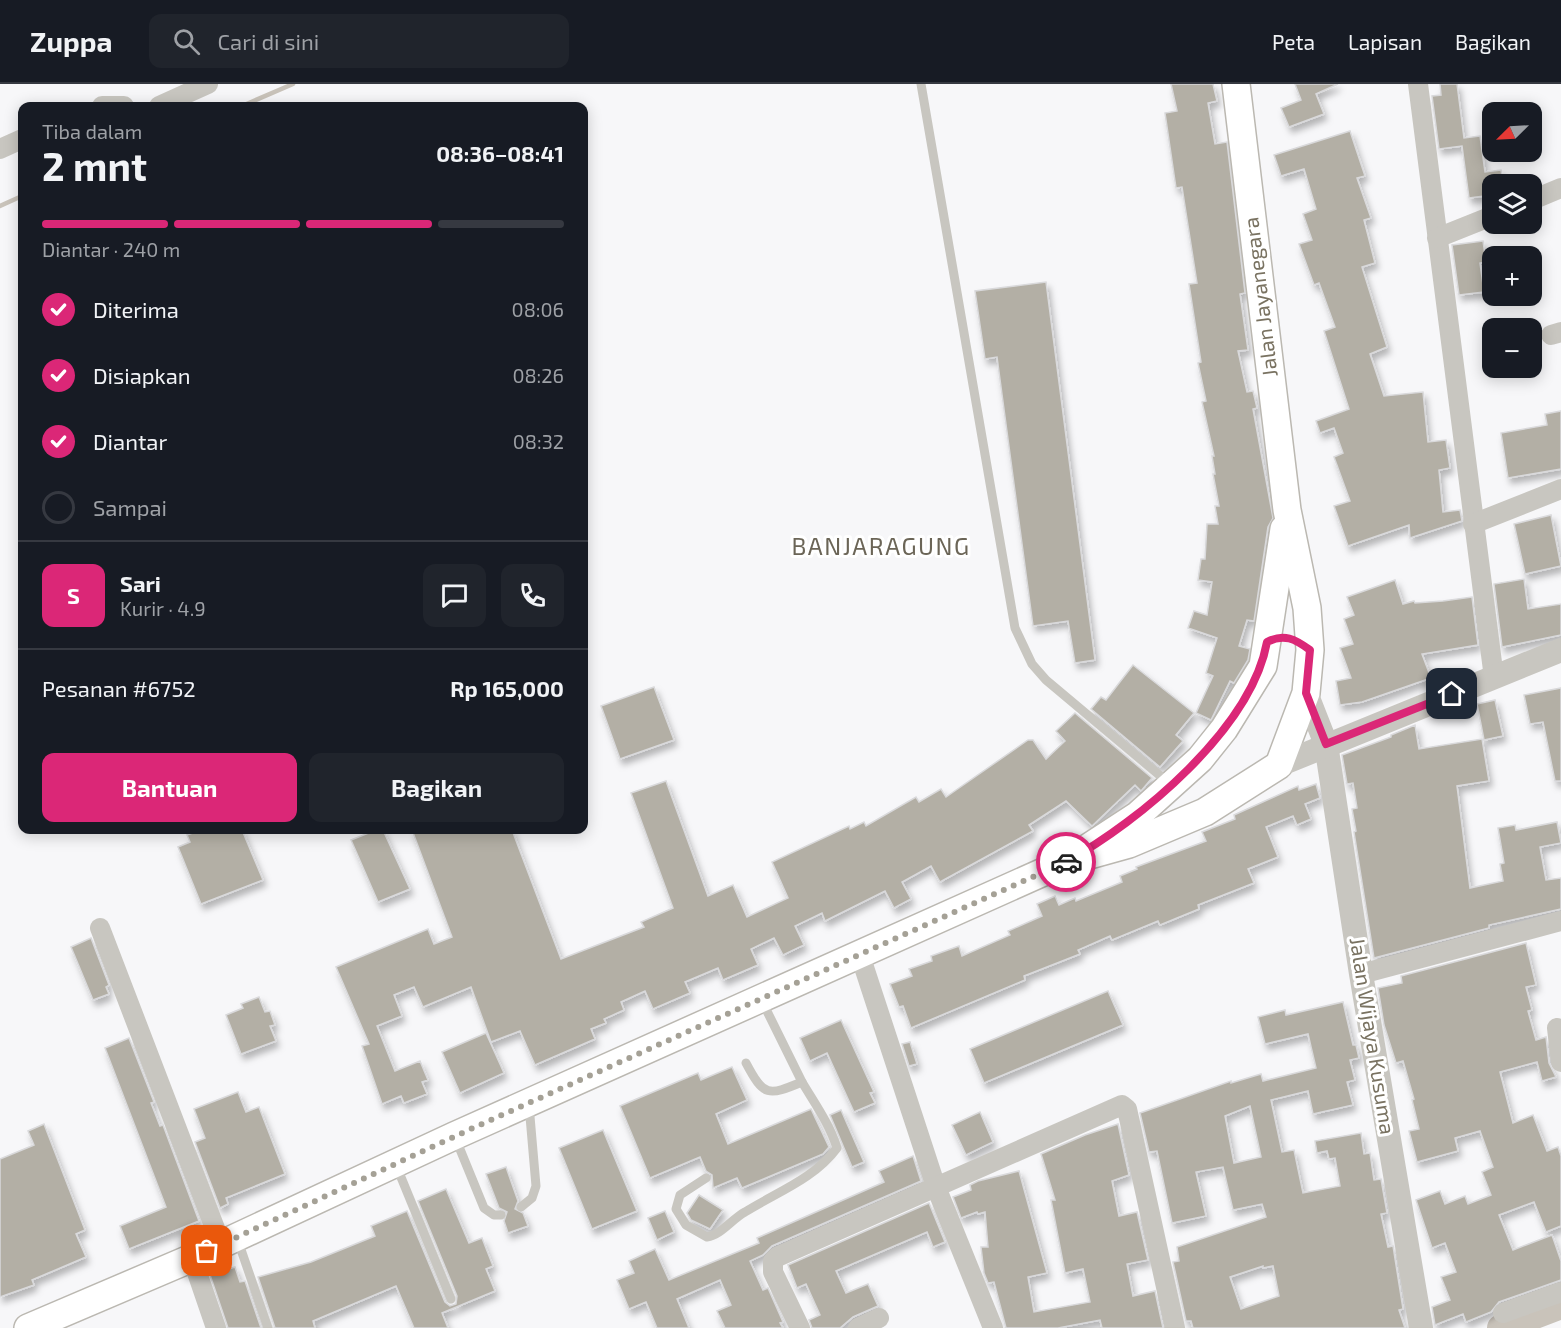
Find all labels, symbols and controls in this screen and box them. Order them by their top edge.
search box [149,14,569,68]
text: Zuppa [30,24,113,58]
icon: search [170,25,203,58]
text: Cari di sini [218,28,319,54]
text: Peta [1272,29,1315,54]
text: Lapisan [1348,29,1422,54]
text: Bagikan [1455,29,1531,54]
north arrow [1482,102,1542,162]
map controls [1482,102,1542,378]
text: Tiba dalam [42,119,142,143]
text: 08:36–08:41 [436,140,564,166]
text: 2 mnt [42,142,147,189]
button: layers [1482,174,1542,234]
street label: Jalan Jayanegara [1237,216,1282,378]
text: Diantar · 240 m [42,237,180,261]
button: + [1482,246,1542,306]
icon: check [42,293,75,326]
text: Diterima [93,296,179,322]
text: 08:06 [512,297,564,321]
button: − [1482,318,1542,378]
icon: check [42,359,75,392]
text: Disiapkan [93,362,191,388]
text: 08:26 [512,363,564,387]
icon: check [42,425,75,458]
text: Diantar [93,428,167,454]
text: 08:32 [513,429,564,453]
text: Sampai [93,494,167,520]
district label: BANJARAGUNG [791,531,971,560]
button: chat [423,564,486,627]
button: phone [501,564,564,627]
text: Sari [120,570,161,596]
text: S [67,582,80,608]
text: Kurir · 4.9 [120,596,206,620]
pin [1426,668,1477,719]
text: Pesanan #6752 [42,675,196,701]
text: Rp 165,000 [450,675,564,701]
icon: home [1435,677,1468,710]
button: Bantuan [42,753,297,822]
button: Bagikan [309,753,564,822]
courier [1036,832,1096,892]
icon: car [1050,846,1083,879]
street label: Jalan Wijaya Kusuma [1345,936,1401,1136]
pin [181,1225,232,1276]
icon: bag [190,1234,223,1267]

